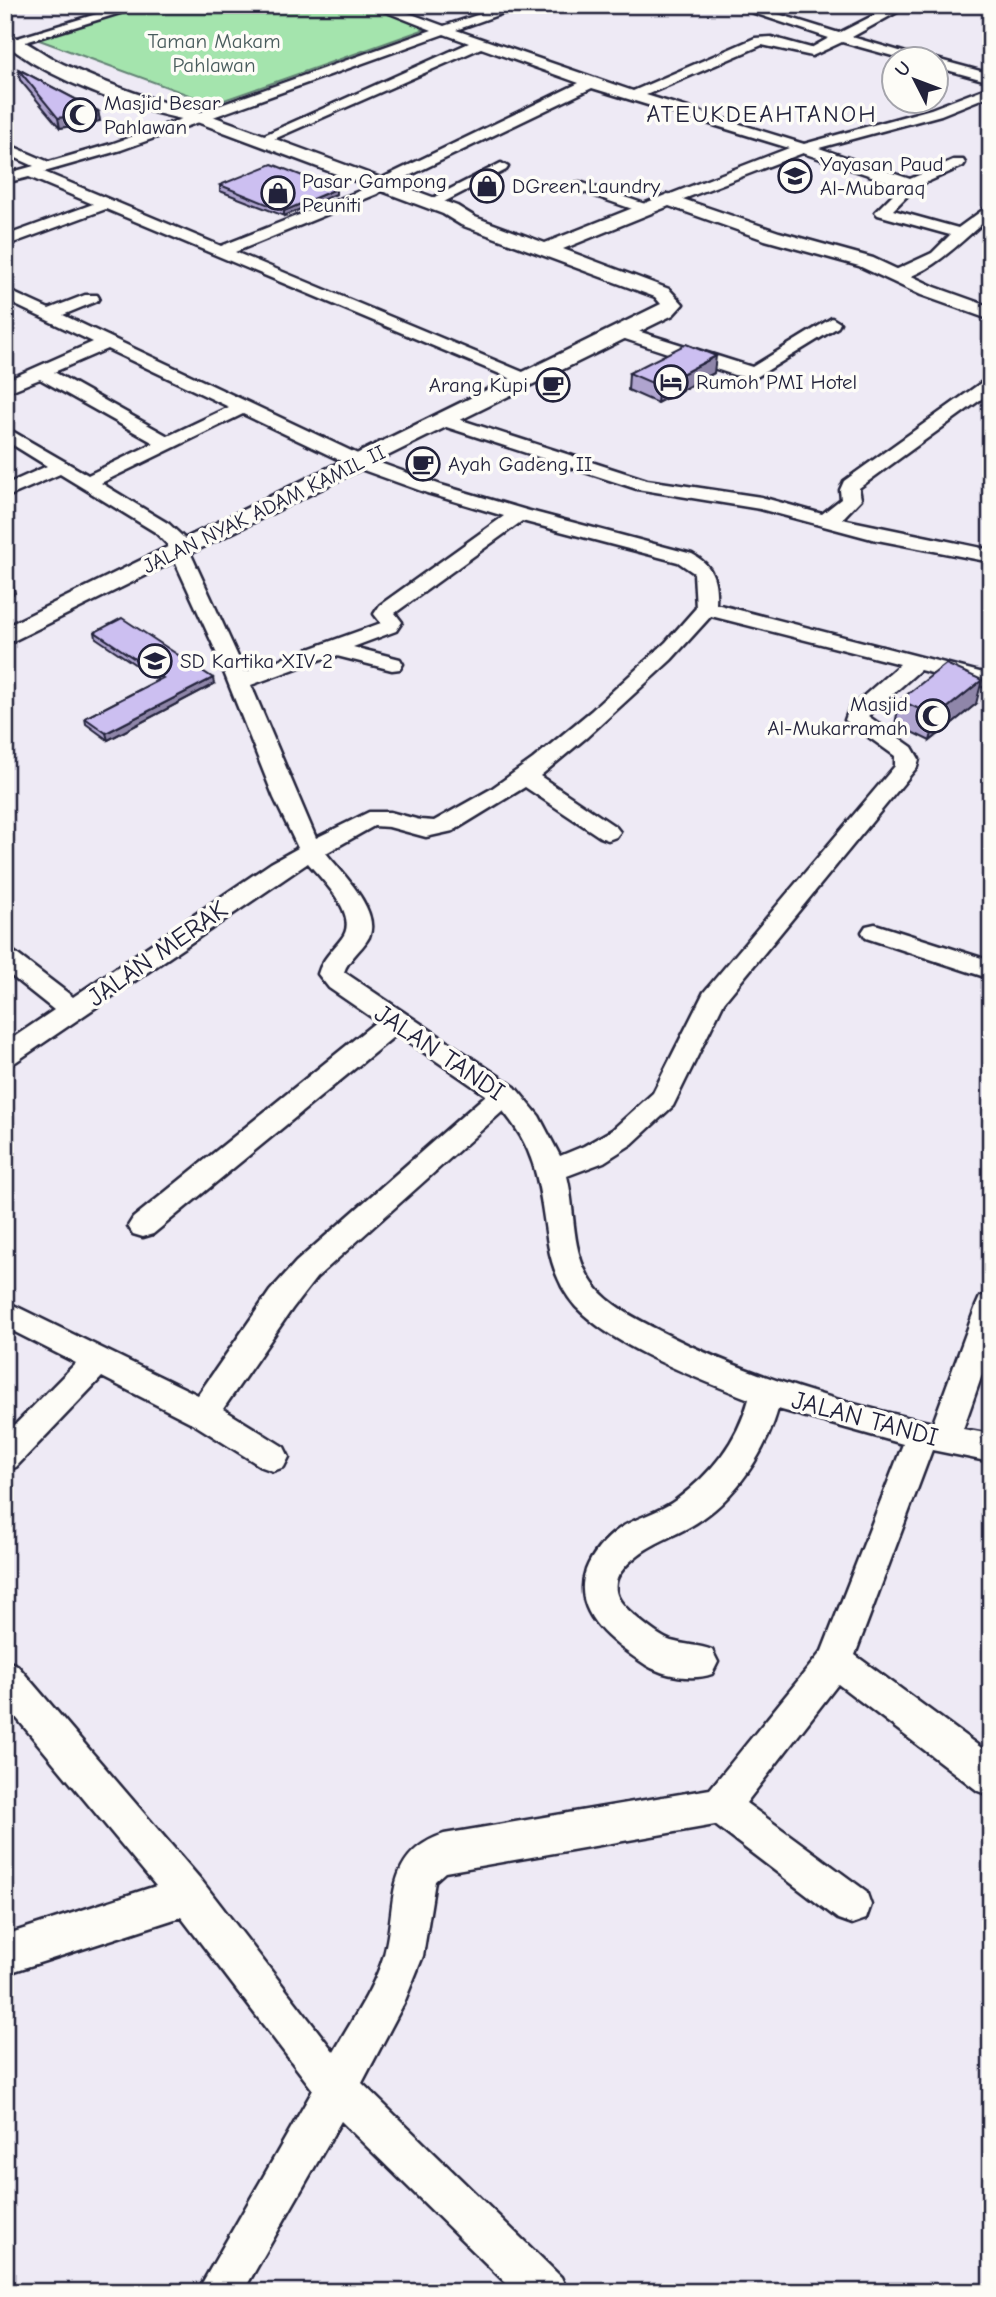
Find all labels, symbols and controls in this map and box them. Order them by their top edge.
park label: Taman Makam Pahlawan [147,29,281,77]
north arrow [880,46,950,116]
text: U [891,57,916,81]
place label: Masjid Besar Pahlawan [104,91,221,139]
mosque icon: Masjid Besar Pahlawan [61,96,99,134]
district label: ATEUKDEAHTANOH [647,100,878,128]
place label: Yayasan Paud Al-Mubaraq [820,152,944,200]
school or university icon: Yayasan Paud Al-Mubaraq [776,157,814,195]
shop icon: DGreen Laundry [468,167,506,205]
place label: Pasar Gampong Peuniti [302,169,447,217]
shop icon: Pasar Gampong Peuniti [259,174,297,212]
place label: DGreen Laundry [512,174,661,198]
hotel icon: Rumoh PMI Hotel [652,363,690,401]
cafe icon: Arang Kupi [534,366,572,404]
place label: Rumoh PMI Hotel [696,370,857,394]
place label: Arang Kupi [429,373,528,397]
street label: JALAN NYAK ADAM KAMIL II [139,440,389,578]
cafe icon: Ayah Gadeng II [404,445,442,483]
place label: Ayah Gadeng II [448,452,592,476]
school or university icon: SD Kartika XIV 2 [136,642,174,680]
place label: SD Kartika XIV 2 [180,649,333,673]
place label: Masjid Al-Mukarramah [767,692,908,740]
mosque icon: Masjid Al-Mukarramah [914,697,952,735]
street label: JALAN MERAK [82,894,234,1013]
street label: JALAN TANDI [369,998,510,1107]
street label: JALAN TANDI [788,1385,941,1453]

